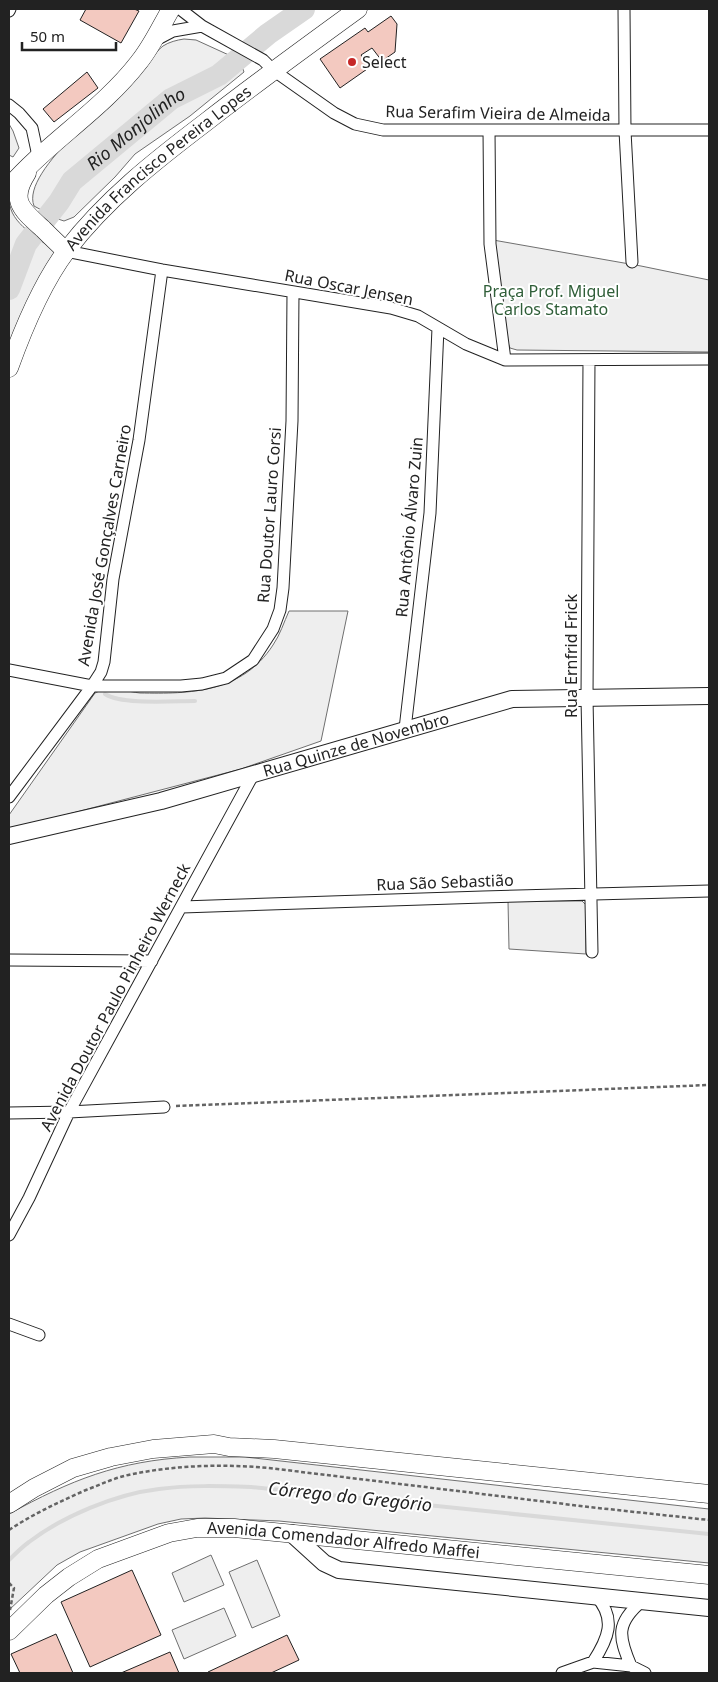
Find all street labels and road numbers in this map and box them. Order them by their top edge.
street label: Avenida Francisco Pereira Lopes [60,80,256,255]
street label: Rua Serafim Vieira de Almeida [385,100,611,126]
street label: Rua Oscar Jensen [283,264,415,310]
street label: Avenida José Gonçalves Carneiro [72,422,136,668]
street label: Rua Doutor Lauro Corsi [252,426,286,604]
street label: Rua Antônio Álvaro Zuin [390,436,428,618]
street label: Rua Ernfrid Frick [560,594,582,718]
street label: Rua Quinze de Novembro [260,707,452,782]
street label: Avenida Doutor Paulo Pinheiro Werneck [35,859,195,1135]
street label: Rua São Sebastião [376,869,514,895]
street label: Avenida Comendador Alfredo Maffei [207,1517,481,1563]

